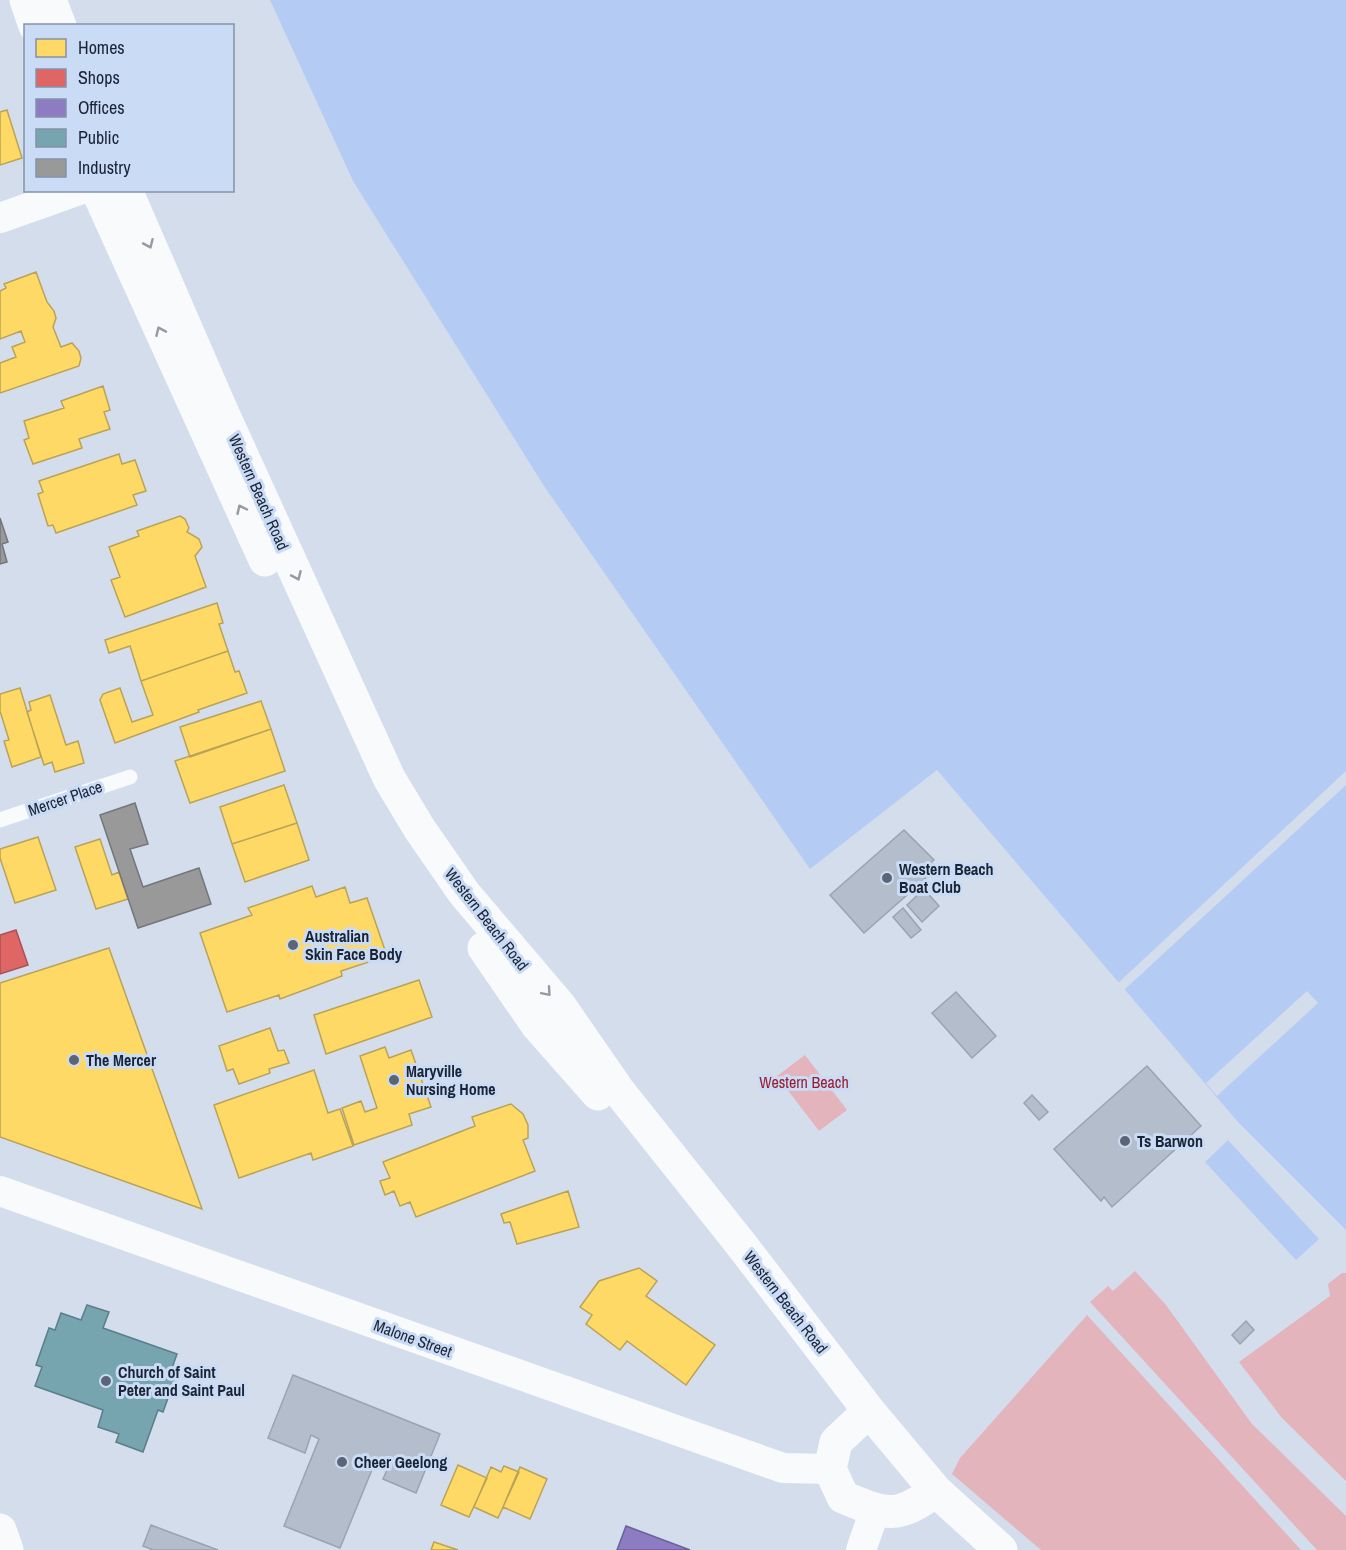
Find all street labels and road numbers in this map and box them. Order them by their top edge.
street label: Western Beach Road [224,431,294,553]
street label: Mercer Place [25,775,105,821]
street label: Western Beach Road [440,863,534,975]
street label: Western Beach Road [739,1246,833,1358]
street label: Malone Street [371,1314,455,1362]

